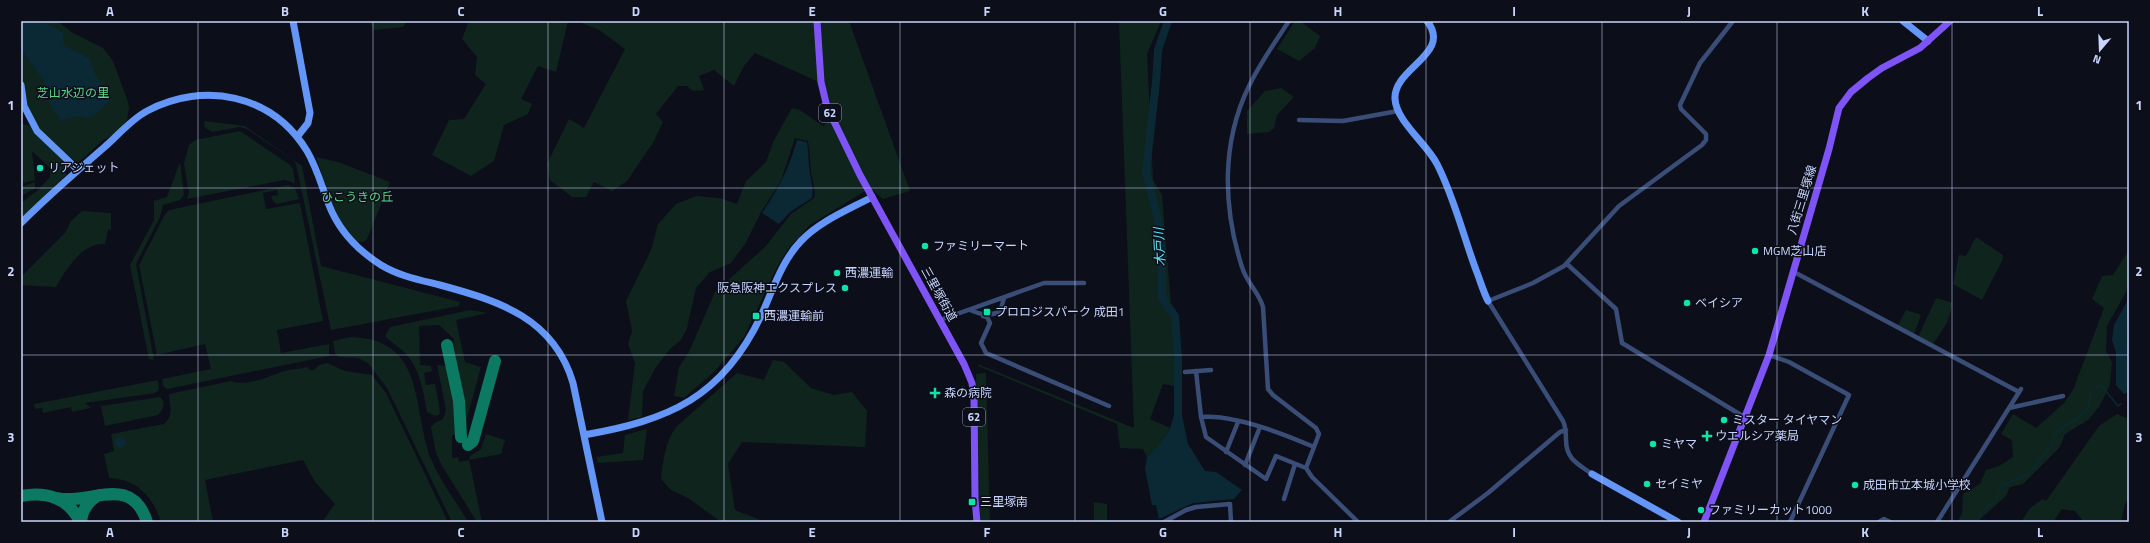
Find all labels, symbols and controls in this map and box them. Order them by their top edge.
text: A [106,1,114,21]
text: B [281,1,289,21]
text: C [457,1,465,21]
text: D [632,1,640,21]
text: E [808,1,816,21]
text: F [984,1,991,21]
text: G [1159,1,1167,21]
text: H [1334,1,1342,21]
text: I [1512,1,1516,21]
text: J [1687,1,1691,21]
text: K [1861,1,1869,21]
text: L [2037,1,2043,21]
north arrow [2080,30,2120,70]
text: N [2091,51,2103,68]
park label: 芝山水辺の里 [37,83,109,102]
text: 1 [7,95,15,115]
text: 1 [2135,95,2143,115]
road number: 62 [819,104,841,122]
place label: リアジェット [48,158,120,177]
marker: リアジェット [35,163,45,173]
street label: 八街三里塚線 [1782,163,1821,237]
park label: ひこうきの丘 [321,187,393,206]
water label: 木戸川 [1148,225,1170,267]
place label: ファミリーマート [933,236,1029,255]
marker: ファミリーマート [920,241,930,251]
place label: MGM芝山店 [1763,241,1827,260]
marker: MGM芝山店 [1750,246,1760,256]
text: 2 [7,261,15,281]
text: 2 [2135,261,2143,281]
place label: 西濃運輸 [845,263,893,282]
street label: 三里塚街道 [917,263,962,325]
marker: 西濃運輸 [832,268,842,278]
place label: 阪急阪神エクスプレス [717,278,837,297]
marker: 阪急阪神エクスプレス [840,283,850,293]
place label: ベイシア [1695,293,1743,312]
marker: ベイシア [1682,298,1692,308]
place label: プロロジスパーク 成田1 [995,302,1124,321]
place label: 西濃運輸前 [764,306,824,325]
marker: プロロジスパーク 成田1 [982,307,992,317]
marker: 西濃運輸前 [751,311,761,321]
place label: 森の病院 [944,383,992,402]
marker: 森の病院 [929,387,941,399]
road number: 62 [963,408,985,426]
place label: ミスター タイヤマン [1732,410,1842,429]
marker: ミスター タイヤマン [1719,415,1729,425]
place label: ウエルシア薬局 [1715,426,1799,445]
text: 3 [7,427,15,447]
text: 3 [2135,427,2143,447]
marker: ウエルシア薬局 [1702,431,1712,441]
place label: ミヤマ [1661,434,1697,453]
marker: ミヤマ [1648,439,1658,449]
place label: セイミヤ [1655,474,1703,493]
place label: 成田市立本城小学校 [1863,475,1971,494]
marker: セイミヤ [1642,479,1652,489]
marker: 成田市立本城小学校 [1850,480,1860,490]
place label: 三里塚南 [980,492,1028,511]
marker: 三里塚南 [967,497,977,507]
place label: ファミリーカット1000 [1709,500,1832,519]
marker: ファミリーカット1000 [1696,505,1706,515]
text: A [106,522,114,542]
text: B [281,522,289,542]
text: C [457,522,465,542]
text: D [632,522,640,542]
text: E [808,522,816,542]
text: F [984,522,991,542]
text: G [1159,522,1167,542]
text: H [1334,522,1342,542]
text: I [1512,522,1516,542]
text: J [1687,522,1691,542]
text: K [1861,522,1869,542]
text: L [2037,522,2043,542]

